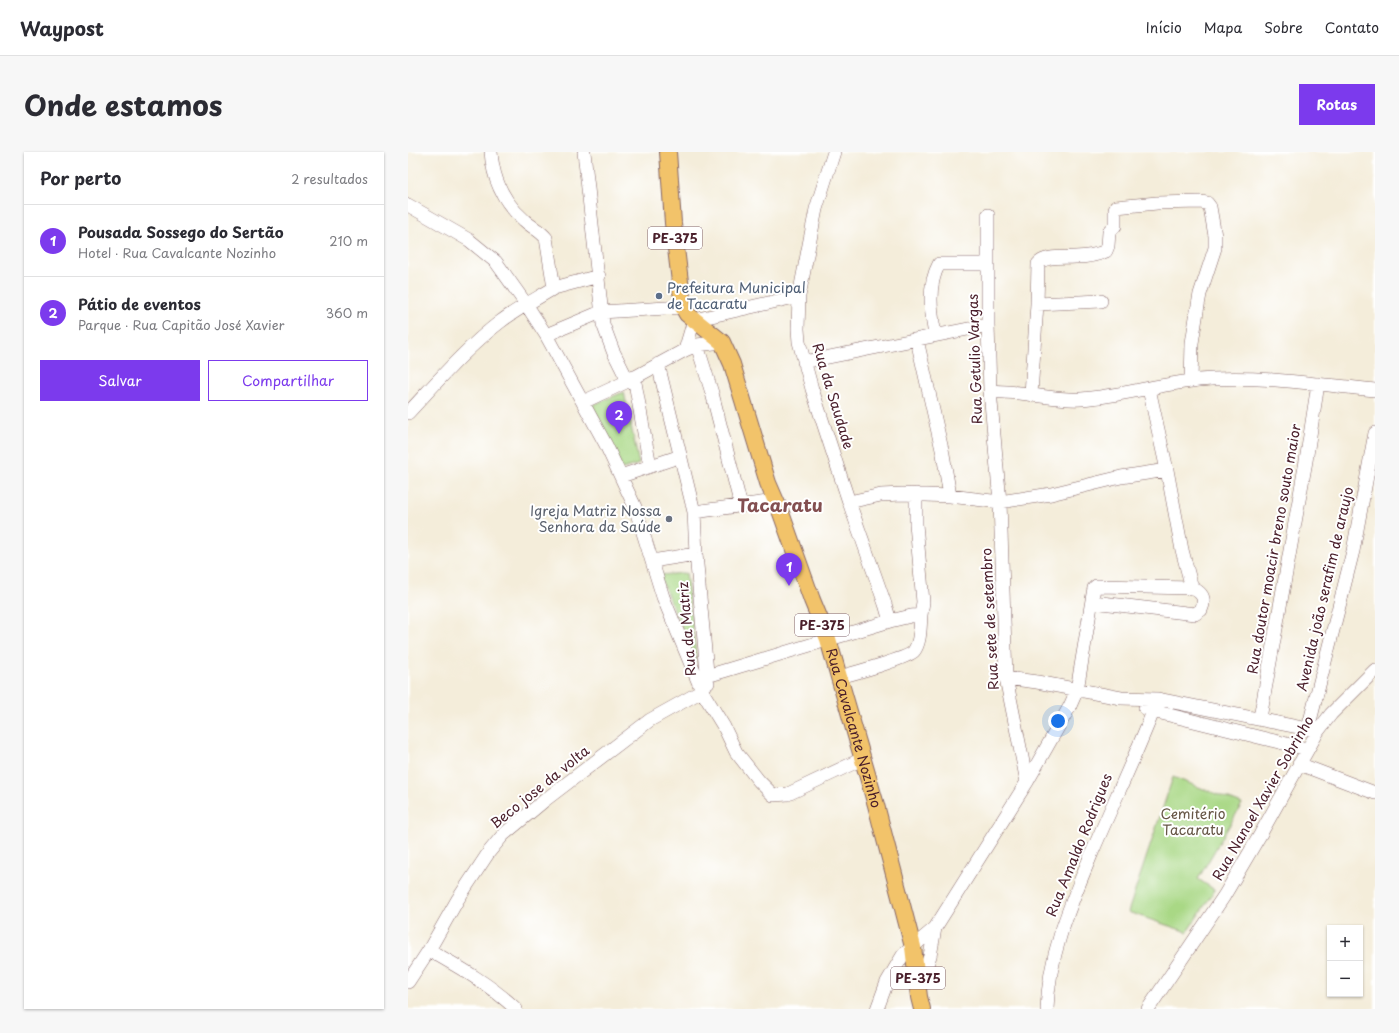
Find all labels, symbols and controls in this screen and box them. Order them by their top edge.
text: Waypost [20,14,104,42]
text: Início [1146,17,1182,38]
text: Mapa [1204,17,1242,38]
text: Sobre [1264,17,1303,38]
text: Contato [1325,17,1379,38]
text: Onde estamos [24,83,223,126]
button: Rotas [1299,84,1375,125]
text: Por perto [40,165,121,191]
text: 2 resultados [291,169,368,188]
text: Pousada Sossego do Sertão [78,220,284,243]
road number: PE-375 [648,227,702,249]
text: 1 [50,231,56,250]
text: 210 m [329,231,368,250]
text: Hotel · Rua Cavalcante Nozinho [78,243,276,262]
place label: Prefeitura Municipal de Tacaratu [667,277,806,314]
marker: Prefeitura Municipal de Tacaratu [654,291,664,301]
text: Pátio de eventos [78,292,201,315]
street label: Rua Getulio Vargas [962,293,987,425]
text: 2 [48,303,58,322]
text: 360 m [325,303,368,322]
text: Parque · Rua Capitão José Xavier [78,315,284,334]
street label: Rua da Saudade [807,340,860,451]
button: Salvar [40,360,200,401]
button: Compartilhar [208,360,368,401]
pin: 2 [606,401,632,434]
street label: Rua doutor moacir breno souto maior [1241,422,1306,676]
street label: Avenida joão serafim de araujo [1291,484,1358,693]
district label: Tacaratu [737,491,823,518]
place label: Igreja Matriz Nossa Senhora da Saúde [530,500,661,537]
marker: Igreja Matriz Nossa Senhora da Saúde [664,514,674,524]
street label: Rua sete de setembro [975,547,1004,691]
pin: 1 [776,553,802,586]
street label: Rua da Matriz [672,581,701,677]
road number: PE-375 [795,614,849,636]
street label: Rua Cavalcante Nozinho [821,645,887,810]
your location [1048,711,1068,731]
street label: Rua Nanoel Xavier Sobrinho [1207,711,1319,884]
street label: Beco jose da volta [486,740,594,833]
street label: Rua Amaldo Rodrigues [1040,770,1117,920]
park label: Cemitério Tacaratu [1161,803,1226,840]
map controls [1327,925,1363,997]
button: + [1327,925,1363,961]
button: − [1327,961,1363,997]
road number: PE-375 [891,967,945,989]

